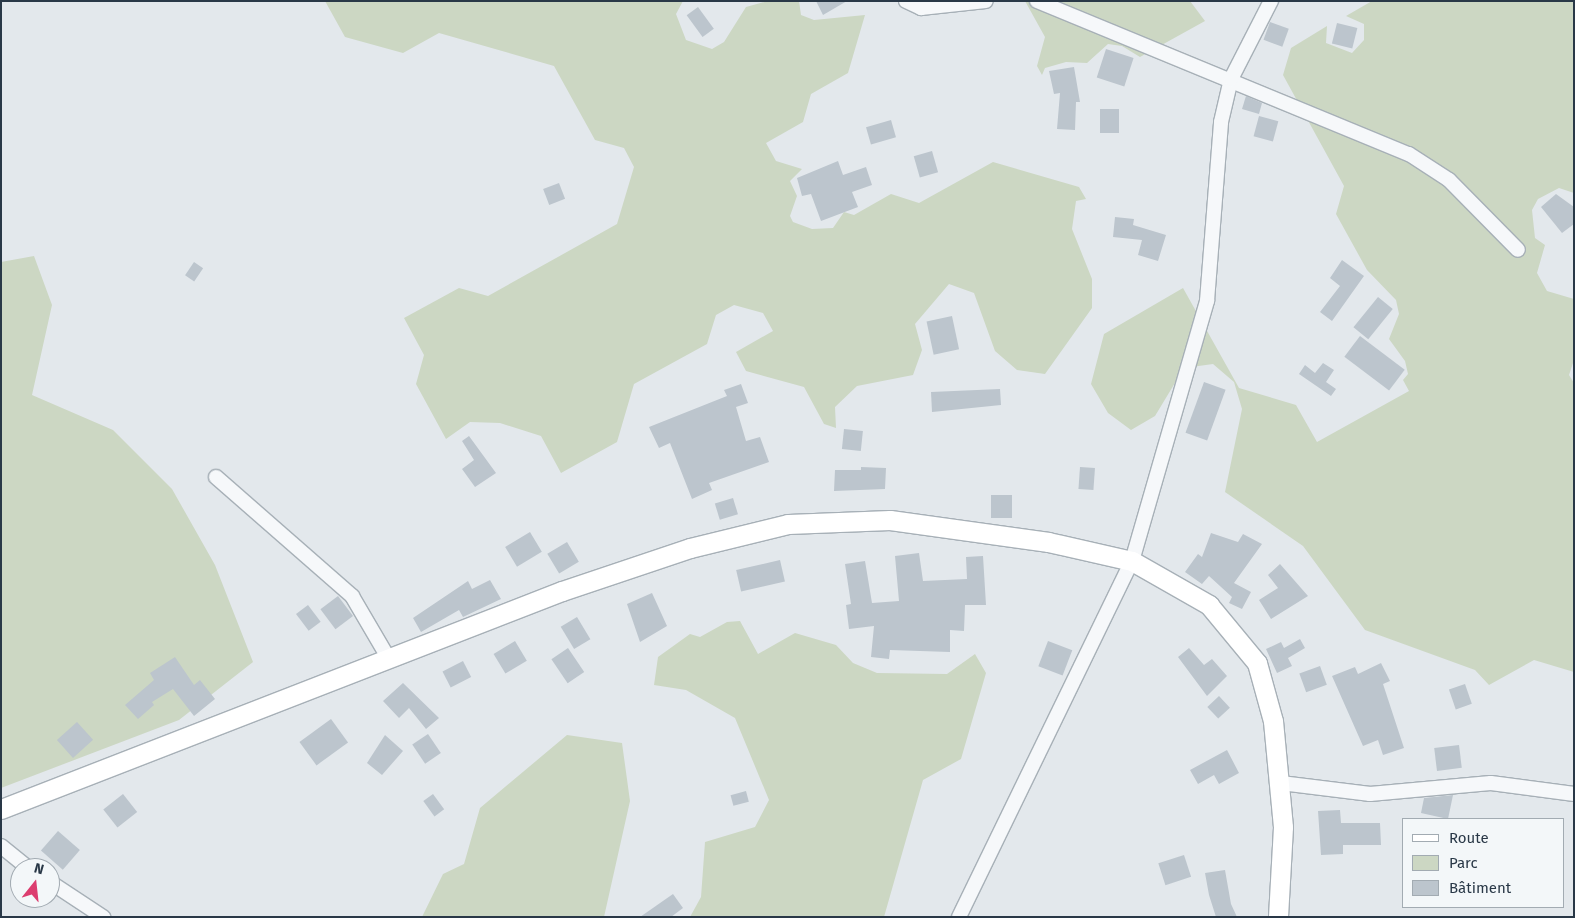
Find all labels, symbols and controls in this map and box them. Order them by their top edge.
legend [1402,818,1565,908]
text: Route [1449,829,1489,847]
text: Parc [1449,854,1478,872]
north arrow [10,858,60,908]
text: N [32,860,46,879]
text: Bâtiment [1449,879,1511,897]

